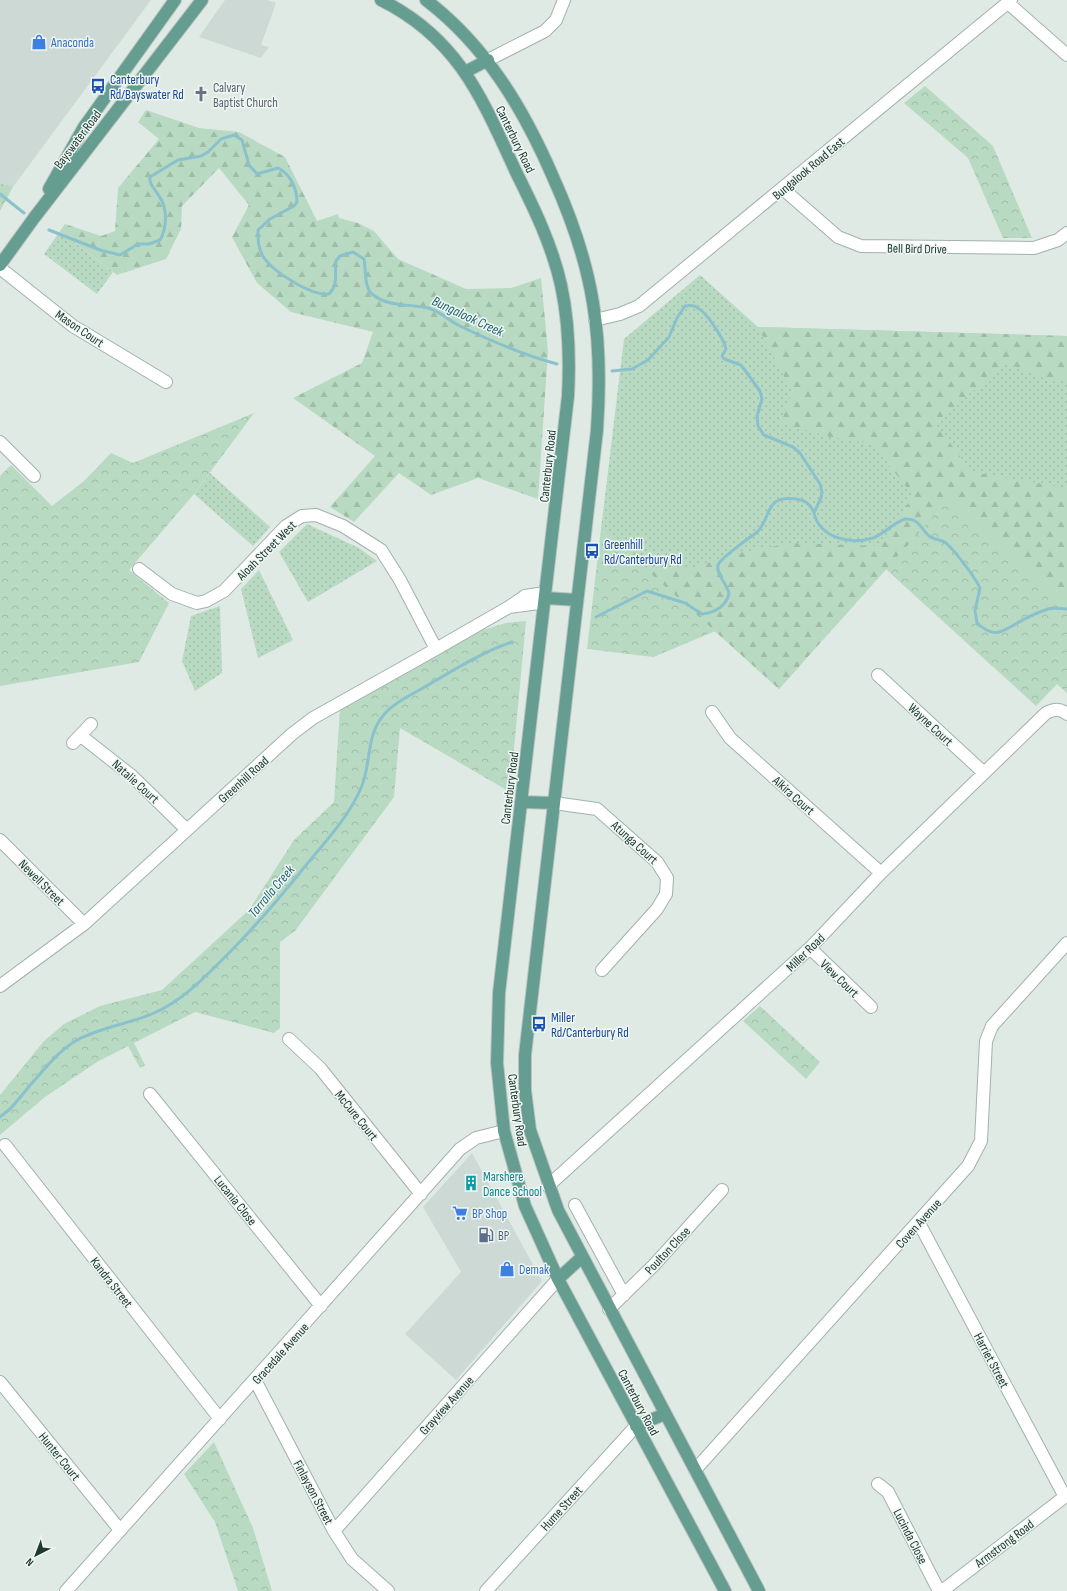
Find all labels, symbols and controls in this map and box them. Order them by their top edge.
shop icon: Anaconda [30,33,48,51]
place label: Anaconda [50,35,94,51]
place label: Canterbury Rd/Bayswater Rd [110,72,184,103]
bus stop icon: Canterbury Rd/Bayswater Rd [89,77,107,95]
place label: Calvary Baptist Church [213,80,278,111]
church icon: Calvary Baptist Church [192,85,210,103]
street label: Canterbury Road [492,103,538,176]
street label: Bayswater Road [51,107,105,172]
street label: Bungalook Road East [769,134,848,204]
street label: Bell Bird Drive [887,240,947,258]
water label: Bungalook Creek [429,293,507,341]
street label: Mason Court [52,307,107,351]
street label: Canterbury Road [536,429,560,503]
street label: Aloah Street West [233,518,300,585]
place label: Greenhill Rd/Canterbury Rd [604,537,682,568]
bus stop icon: Greenhill Rd/Canterbury Rd [583,542,601,560]
street label: Wayne Court [904,700,956,750]
street label: Canterbury Road [498,751,522,825]
street label: Greenhill Road [215,753,272,807]
street label: Natalie Court [108,756,162,807]
street label: Alkira Court [768,772,818,819]
street label: Atunga Court [607,817,661,868]
street label: Newell Street [15,856,68,909]
water label: Tarralla Creek [245,861,299,921]
street label: Miller Road [783,930,828,975]
street label: View Court [817,956,862,1001]
place label: Miller Rd/Canterbury Rd [551,1010,629,1041]
bus stop icon: Miller Rd/Canterbury Rd [530,1015,548,1033]
street label: Canterbury Road [504,1073,530,1147]
street label: McCure Court [331,1087,381,1144]
place label: Marshere Dance School [483,1169,542,1200]
street label: Lucania Close [210,1173,260,1229]
building icon: Marshere Dance School [462,1174,480,1192]
street label: Coven Avenue [892,1196,945,1252]
supermarket icon: BP Shop [451,1204,469,1222]
place label: BP Shop [472,1206,507,1222]
street label: Poulton Close [642,1223,694,1278]
fuel station icon: BP [477,1226,495,1244]
place label: BP [498,1228,510,1244]
street label: Kandra Street [86,1254,136,1311]
shop icon: Demak [498,1260,516,1278]
place label: Demak [519,1262,549,1278]
street label: Gracedale Avenue [249,1320,313,1388]
street label: Harriet Street [970,1330,1012,1391]
street label: Canterbury Road [614,1366,662,1438]
street label: Grayview Avenue [416,1373,477,1438]
street label: Hunter Court [35,1429,84,1484]
street label: Finlayson Street [289,1458,337,1527]
street label: Hume Street [537,1483,586,1534]
street label: Lucinda Close [889,1506,931,1567]
street label: Armstrong Road [971,1516,1037,1572]
north arrow [16,1535,56,1575]
text: N [23,1555,36,1569]

